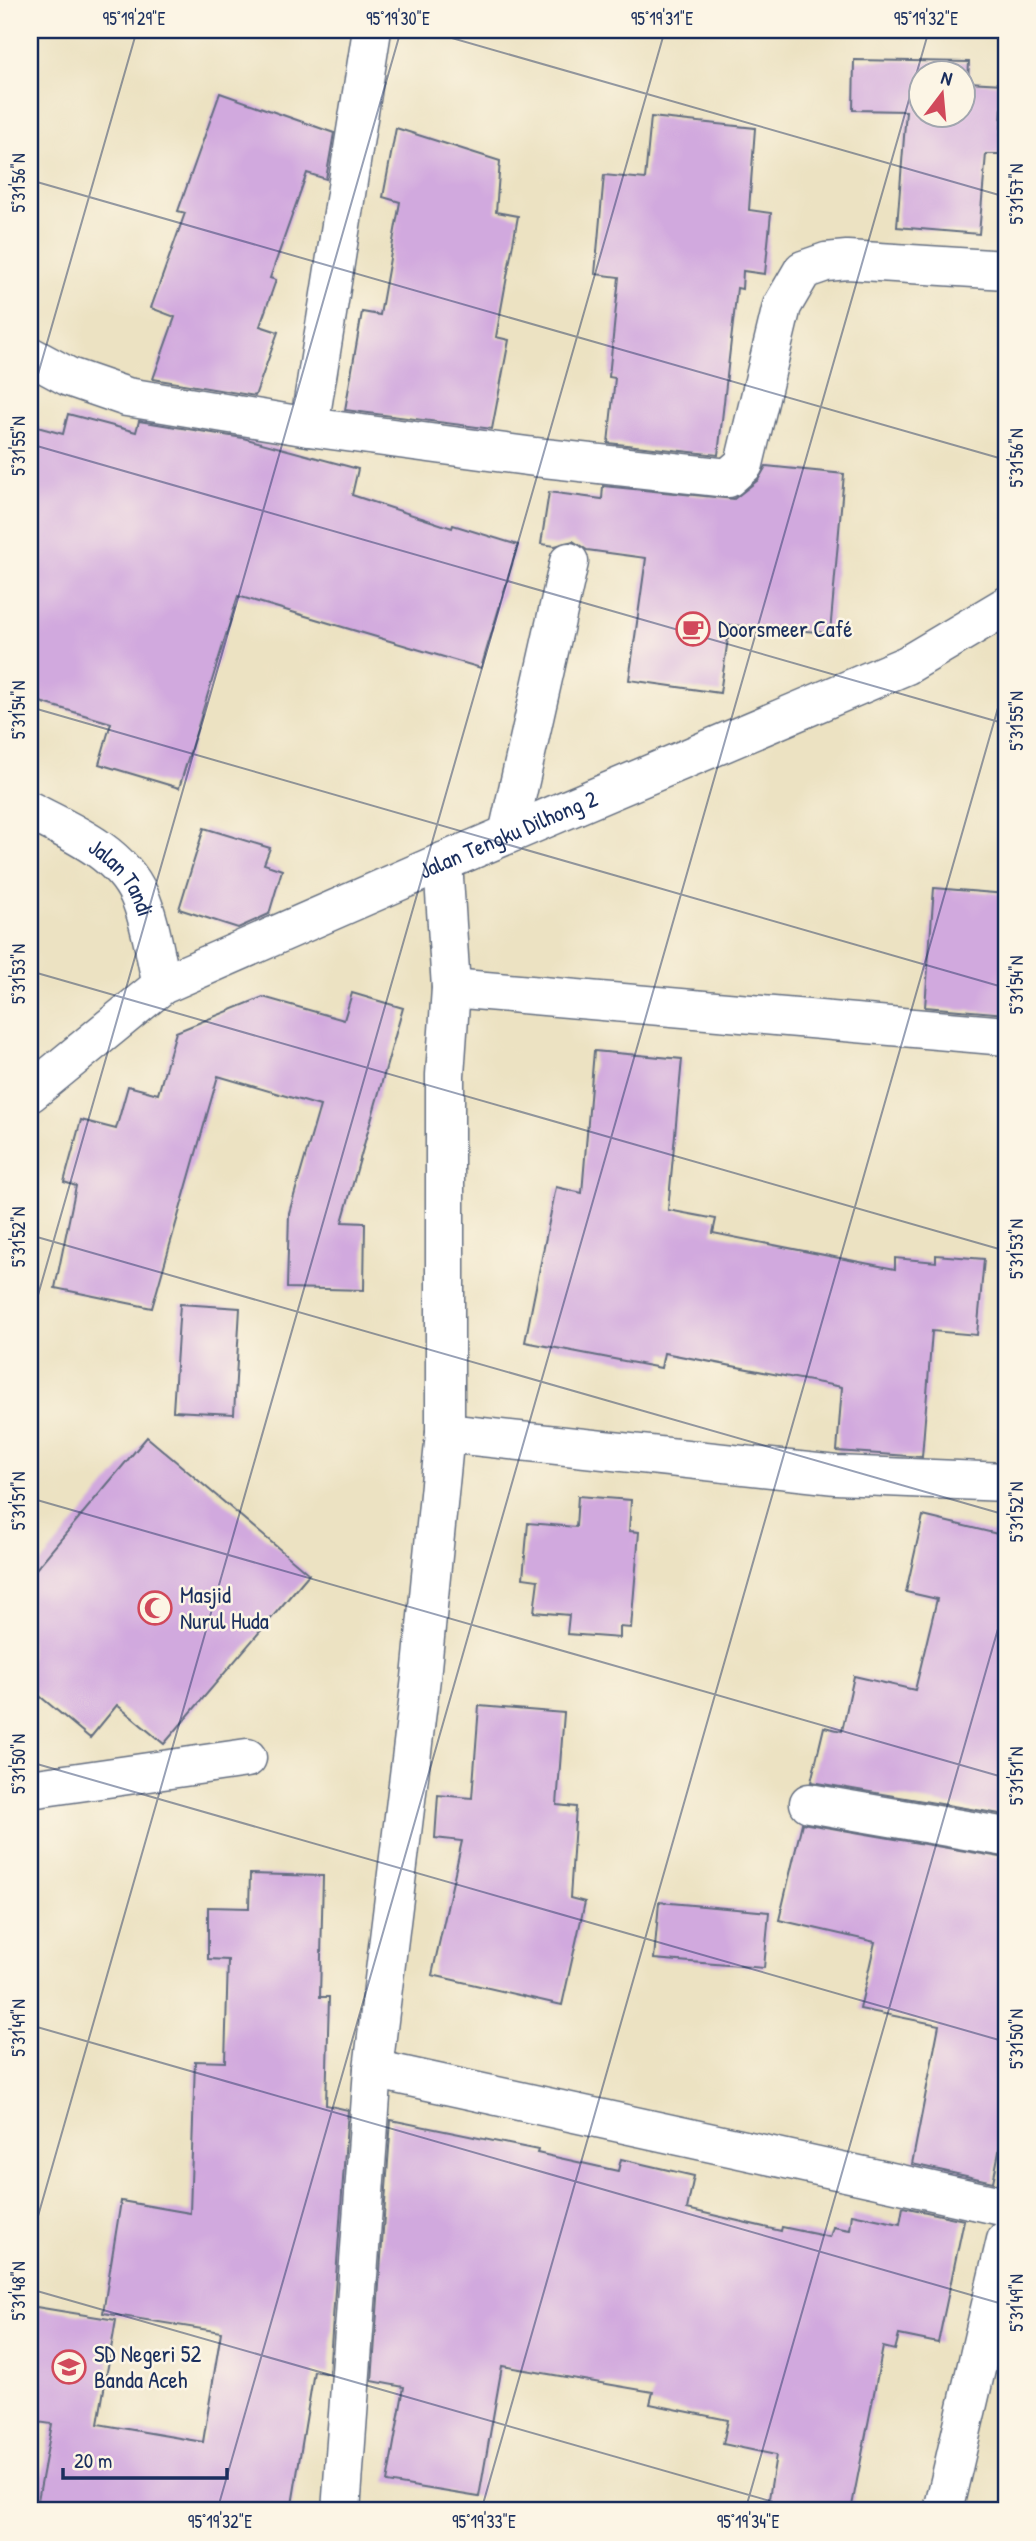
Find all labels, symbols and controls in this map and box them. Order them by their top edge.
text: 95°19'29"E [103,6,166,31]
text: 95°19'30"E [366,6,430,31]
text: 95°19'31"E [631,6,693,31]
text: 95°19'32"E [894,6,958,31]
north arrow [906,60,976,130]
text: N [938,64,955,92]
text: 5°31'56"N [6,153,31,213]
text: 5°31'57"N [1004,164,1029,224]
text: 5°31'55"N [6,416,31,476]
text: 5°31'56"N [1004,428,1029,488]
cafe icon: Doorsmeer Café [674,610,712,648]
place label: Doorsmeer Café [718,613,852,644]
text: 5°31'54"N [6,681,31,739]
text: 5°31'55"N [1004,691,1029,751]
street label: Jalan Tengku Dilhong 2 [414,782,602,886]
street label: Jalan Tandi [83,831,162,920]
text: 5°31'53"N [6,944,31,1004]
text: 5°31'54"N [1004,956,1029,1014]
text: 5°31'52"N [6,1207,31,1267]
text: 5°31'53"N [1004,1219,1029,1279]
text: 5°31'51"N [6,1472,31,1530]
text: 5°31'52"N [1004,1482,1029,1542]
place label: Masjid Nurul Huda [180,1579,269,1636]
mosque icon: Masjid Nurul Huda [136,1589,174,1627]
text: 5°31'50"N [6,1734,31,1794]
text: 5°31'51"N [1004,1747,1029,1805]
text: 5°31'49"N [6,1999,31,2057]
text: 5°31'50"N [1004,2009,1029,2069]
text: 5°31'48"N [6,2262,31,2320]
text: 5°31'49"N [1004,2274,1029,2332]
place label: SD Negeri 52 Banda Aceh [94,2338,202,2395]
school or university icon: SD Negeri 52 Banda Aceh [50,2348,88,2386]
scale bar [63,2436,228,2480]
text: 20 m [74,2446,112,2475]
text: 95°19'32"E [188,2509,252,2534]
text: 95°19'33"E [452,2509,516,2534]
text: 95°19'34"E [717,2509,779,2534]

